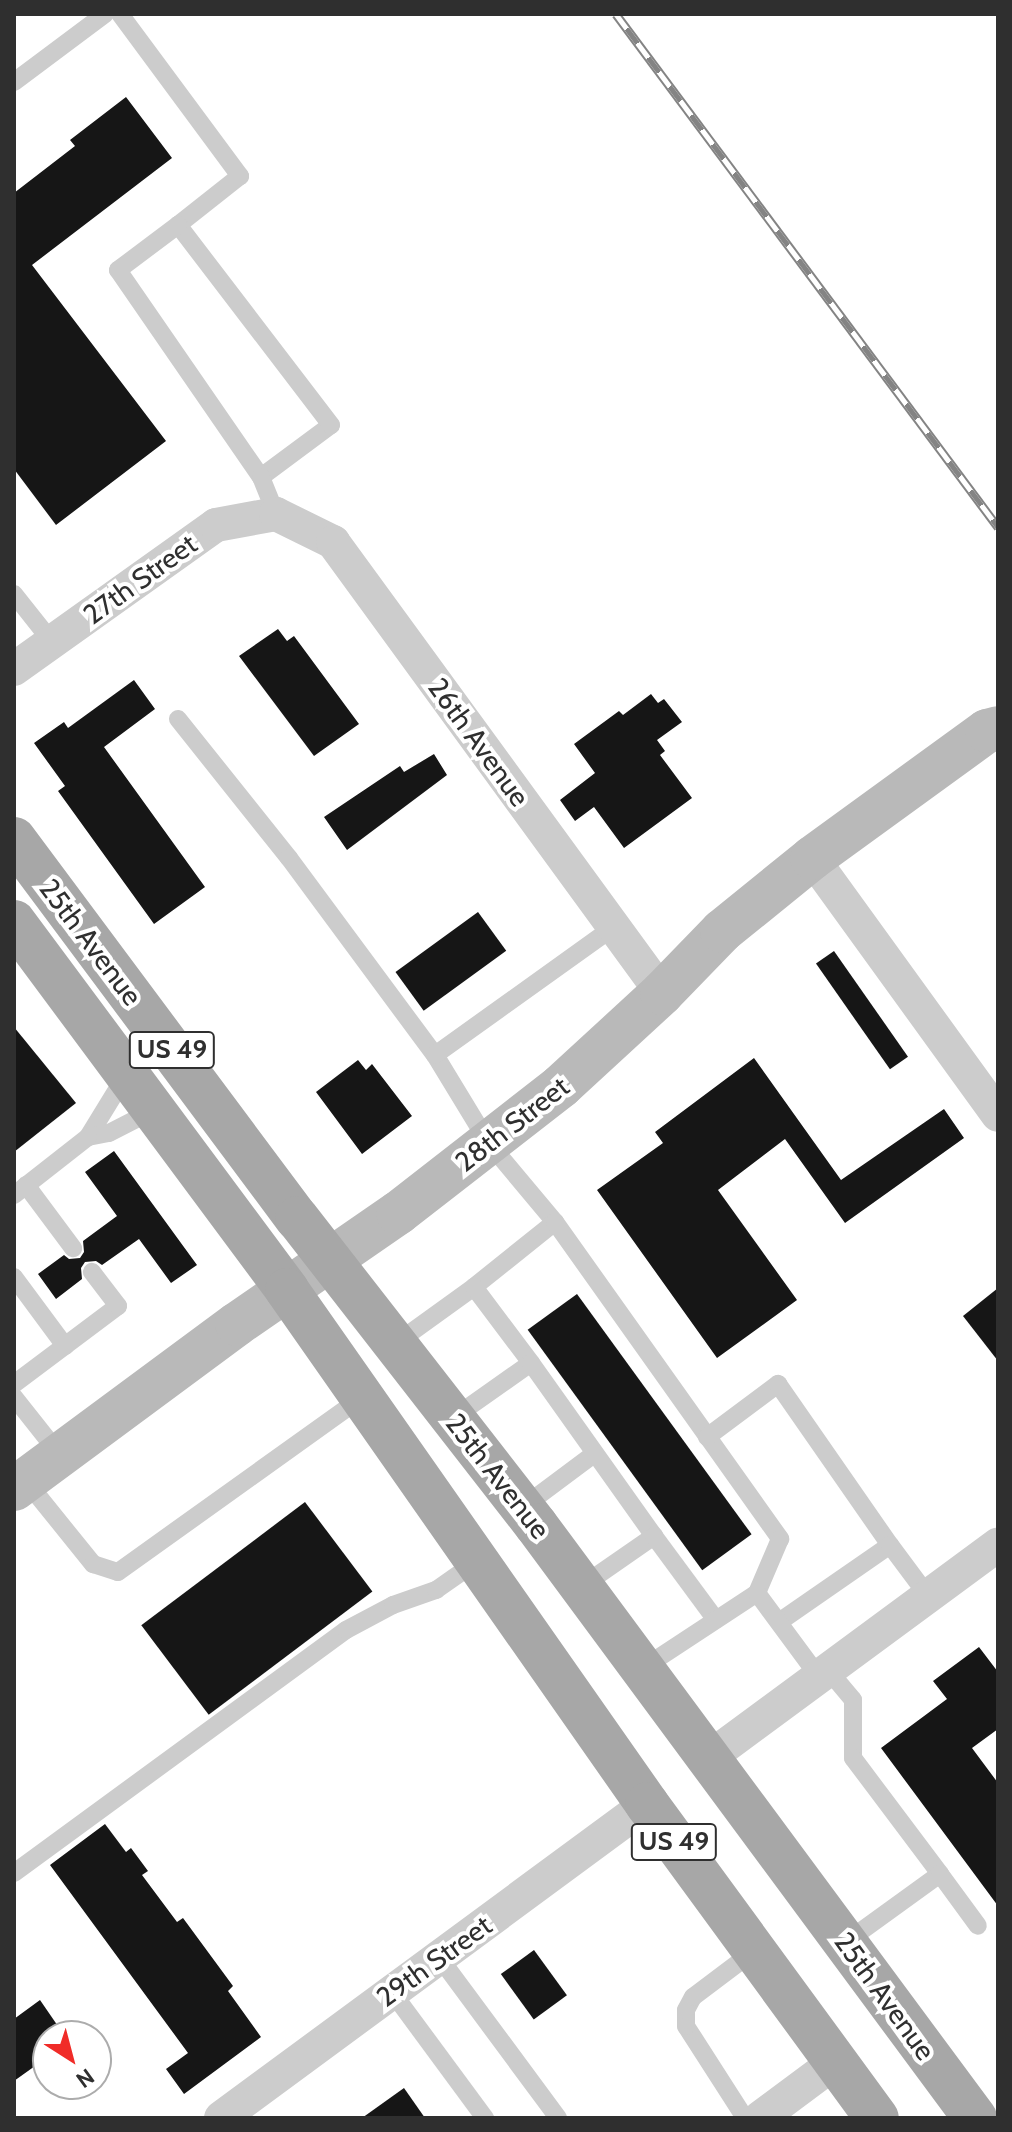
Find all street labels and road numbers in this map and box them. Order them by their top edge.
street label: 27th Street [77,527,203,631]
street label: 26th Avenue [421,671,537,813]
street label: 25th Avenue [33,872,149,1012]
road number: US 49 [128,1028,216,1072]
street label: 28th Street [449,1069,575,1179]
street label: 25th Avenue [439,1407,557,1545]
road number: US 49 [630,1820,718,1864]
street label: 29th Street [370,1908,498,2014]
street label: 25th Avenue [827,1926,943,2066]

